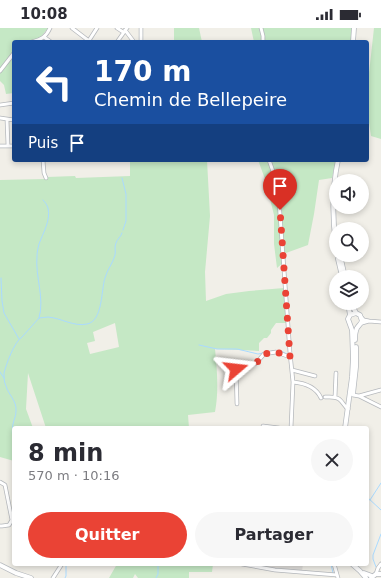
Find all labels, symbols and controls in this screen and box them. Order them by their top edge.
text: 10:08 [20,5,68,23]
text: 170 m [94,55,191,88]
icon: left [28,56,80,108]
text: Chemin de Bellepeire [94,89,287,110]
icon: arrive [66,132,88,154]
text: Puis [28,134,58,152]
pin [263,169,297,210]
map controls [329,174,369,310]
button: sound [329,174,369,214]
icon: arrive [269,175,291,197]
button: search [329,222,369,262]
button: layers [329,270,369,310]
position arrow [215,348,257,390]
text: 8 min [28,439,103,467]
button: close [311,439,353,481]
text: 570 m · 10:16 [28,468,119,483]
button: Quitter [28,512,187,558]
button: Partager [195,512,353,558]

